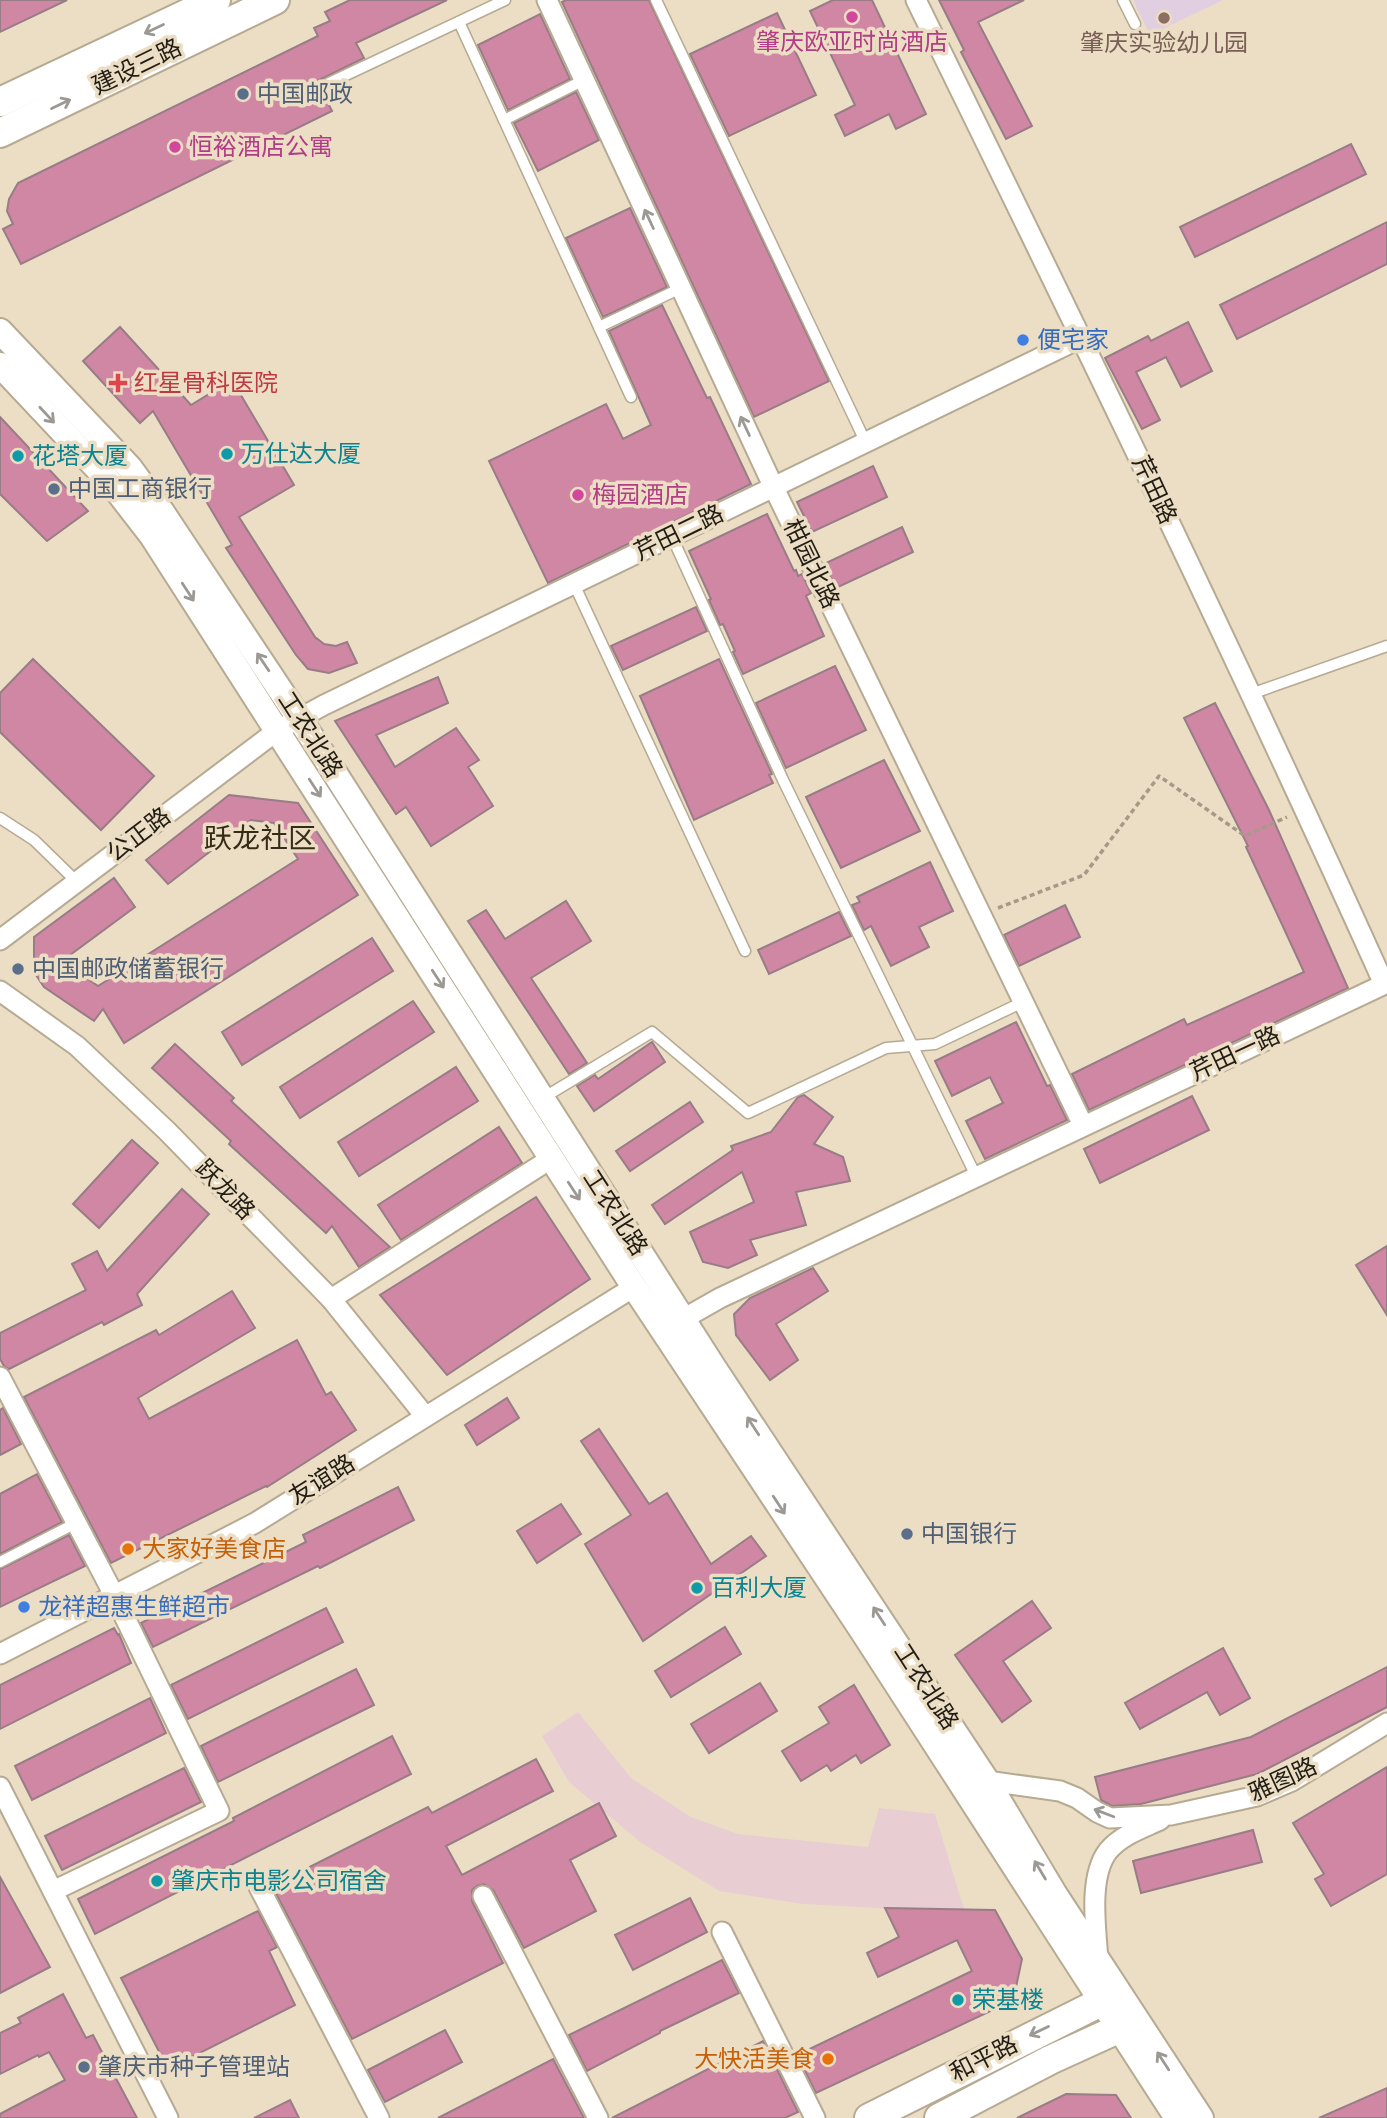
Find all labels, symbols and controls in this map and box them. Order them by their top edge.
marker: 肇庆欧亚时尚酒店 [844,9,860,25]
marker: 肇庆实验幼儿园 [1156,10,1172,26]
one-way arrow [144,23,165,36]
place label: 肇庆欧亚时尚酒店 [756,28,948,57]
place label: 肇庆实验幼儿园 [1080,29,1248,58]
street label: 建设三路 [88,33,186,101]
place label: 中国邮政 [257,80,353,109]
marker: 中国邮政 [235,86,251,102]
one-way arrow [50,96,71,110]
place label: 恒裕酒店公寓 [189,133,333,162]
marker: 恒裕酒店公寓 [167,139,183,155]
one-way arrow [642,209,655,231]
place label: 便宅家 [1037,326,1109,355]
marker: 便宅家 [1015,332,1031,348]
place label: 红星骨科医院 [134,369,278,398]
marker: 红星骨科医院 [108,373,128,393]
one-way arrow [38,406,55,423]
one-way arrow [738,416,751,437]
place label: 万仕达大厦 [241,440,361,469]
place label: 花塔大厦 [32,442,128,471]
marker: 万仕达大厦 [219,446,235,462]
marker: 花塔大厦 [10,448,26,464]
street label: 芹田路 [1126,451,1182,529]
place label: 中国工商银行 [68,475,212,504]
marker: 中国工商银行 [46,481,62,497]
place label: 梅园酒店 [592,481,688,510]
marker: 梅园酒店 [570,487,586,503]
street label: 芹田二路 [630,499,728,567]
street label: 柑园北路 [777,515,845,613]
one-way arrow [181,582,196,601]
one-way arrow [255,653,270,672]
street label: 工农北路 [272,687,348,783]
one-way arrow [307,778,322,797]
street label: 公正路 [102,802,176,868]
district label: 跃龙社区 [204,822,316,856]
place label: 中国邮政储蓄银行 [32,955,224,984]
marker: 中国邮政储蓄银行 [10,961,26,977]
one-way arrow [431,969,445,989]
street label: 芹田一路 [1185,1021,1285,1087]
street label: 跃龙路 [190,1154,260,1226]
street label: 工农北路 [577,1165,653,1261]
one-way arrow [567,1181,581,1201]
one-way arrow [746,1417,760,1436]
street label: 友谊路 [284,1449,360,1511]
one-way arrow [772,1494,786,1514]
place label: 中国银行 [921,1520,1017,1549]
marker: 中国银行 [899,1526,915,1542]
place label: 大家好美食店 [142,1535,286,1564]
marker: 大家好美食店 [120,1541,136,1557]
place label: 百利大厦 [711,1574,807,1603]
marker: 百利大厦 [689,1580,705,1596]
place label: 龙祥超惠生鲜超市 [38,1593,230,1622]
marker: 龙祥超惠生鲜超市 [16,1599,32,1615]
one-way arrow [871,1607,886,1626]
street label: 工农北路 [888,1639,964,1735]
street label: 雅图路 [1244,1752,1322,1808]
one-way arrow [1094,1806,1115,1819]
one-way arrow [1033,1860,1047,1880]
place label: 肇庆市电影公司宿舍 [171,1867,387,1896]
marker: 肇庆市电影公司宿舍 [149,1873,165,1889]
place label: 荣基楼 [972,1986,1044,2015]
marker: 荣基楼 [950,1992,966,2008]
one-way arrow [1029,2025,1050,2039]
street label: 和平路 [945,2030,1023,2088]
place label: 大快活美食 [694,2045,814,2074]
marker: 大快活美食 [820,2051,836,2067]
one-way arrow [1155,2052,1169,2072]
place label: 肇庆市种子管理站 [98,2053,290,2082]
marker: 肇庆市种子管理站 [76,2059,92,2075]

